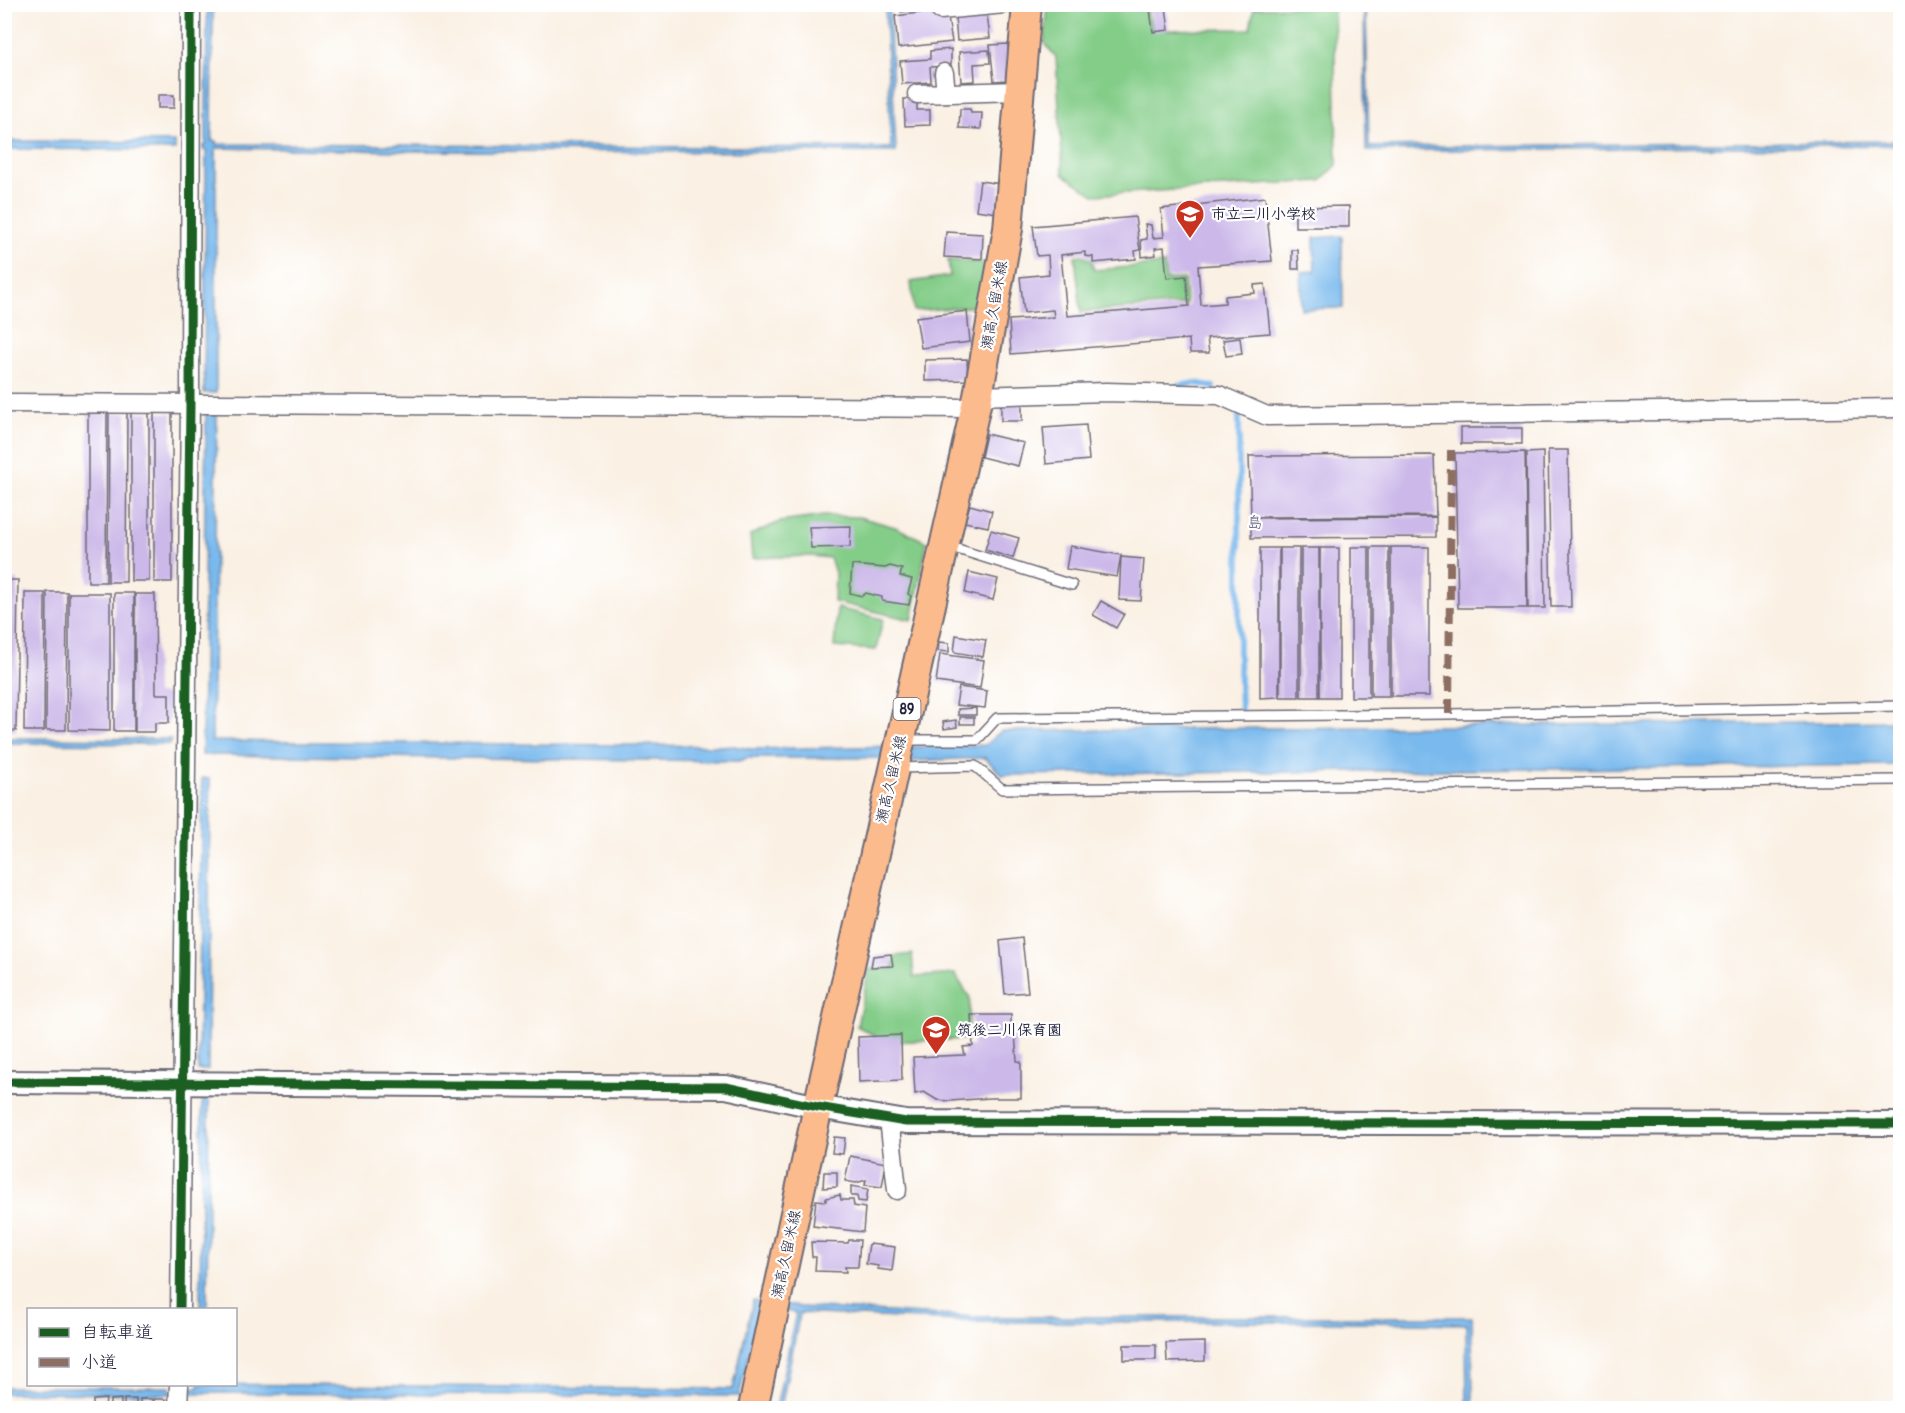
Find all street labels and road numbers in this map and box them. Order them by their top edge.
street label: 瀬高久留米線 [977,259,1012,351]
road number: 89 [894,698,920,720]
street label: 瀬高久留米線 [872,733,911,825]
street label: 瀬高久留米線 [768,1208,805,1300]

